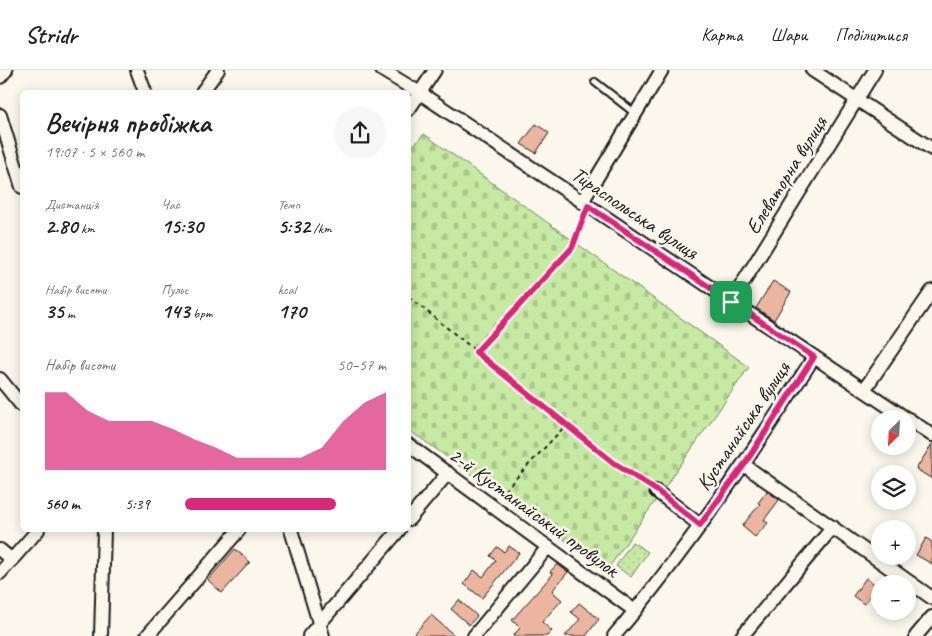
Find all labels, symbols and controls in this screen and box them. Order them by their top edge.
text: Stridr [25,20,77,50]
text: Карта [701,24,742,46]
text: Шари [770,24,807,46]
text: Поділитися [835,24,907,46]
text: Вечірня пробіжка [45,105,211,140]
button: share [334,107,386,159]
street label: Елеваторна вулиця [739,110,833,239]
text: 19:07 · 5 × 560 m [45,142,144,162]
street label: Тираспольська вулиця [567,161,705,266]
text: Дистанція [45,196,98,213]
text: Час [161,196,180,213]
text: Темп [278,196,300,213]
text: 2.80 [45,213,78,239]
text: 15:30 [161,213,203,239]
text: 5:32 [278,213,310,239]
text: km [78,220,95,237]
text: /km [310,220,332,237]
text: Набір висоти [45,281,106,298]
text: Пульс [161,281,188,298]
text: kcal [278,281,296,298]
pin [710,281,752,323]
icon: arrive [717,288,745,316]
text: 35 [45,298,64,324]
text: 143 [161,298,190,324]
text: 170 [278,298,306,324]
text: m [64,305,75,322]
text: bpm [190,305,212,322]
text: Набір висоти [45,355,115,375]
text: 50–57 m [337,355,386,375]
street label: Кустанайська вулиця [690,355,796,495]
north arrow [871,410,916,455]
map controls [871,410,916,620]
street label: 2-й Кустанайський провулок [444,442,626,584]
button: layers [871,465,916,510]
text: 560 m [45,494,80,514]
text: 5:39 [125,494,150,514]
button: + [871,520,916,565]
button: − [871,575,916,620]

